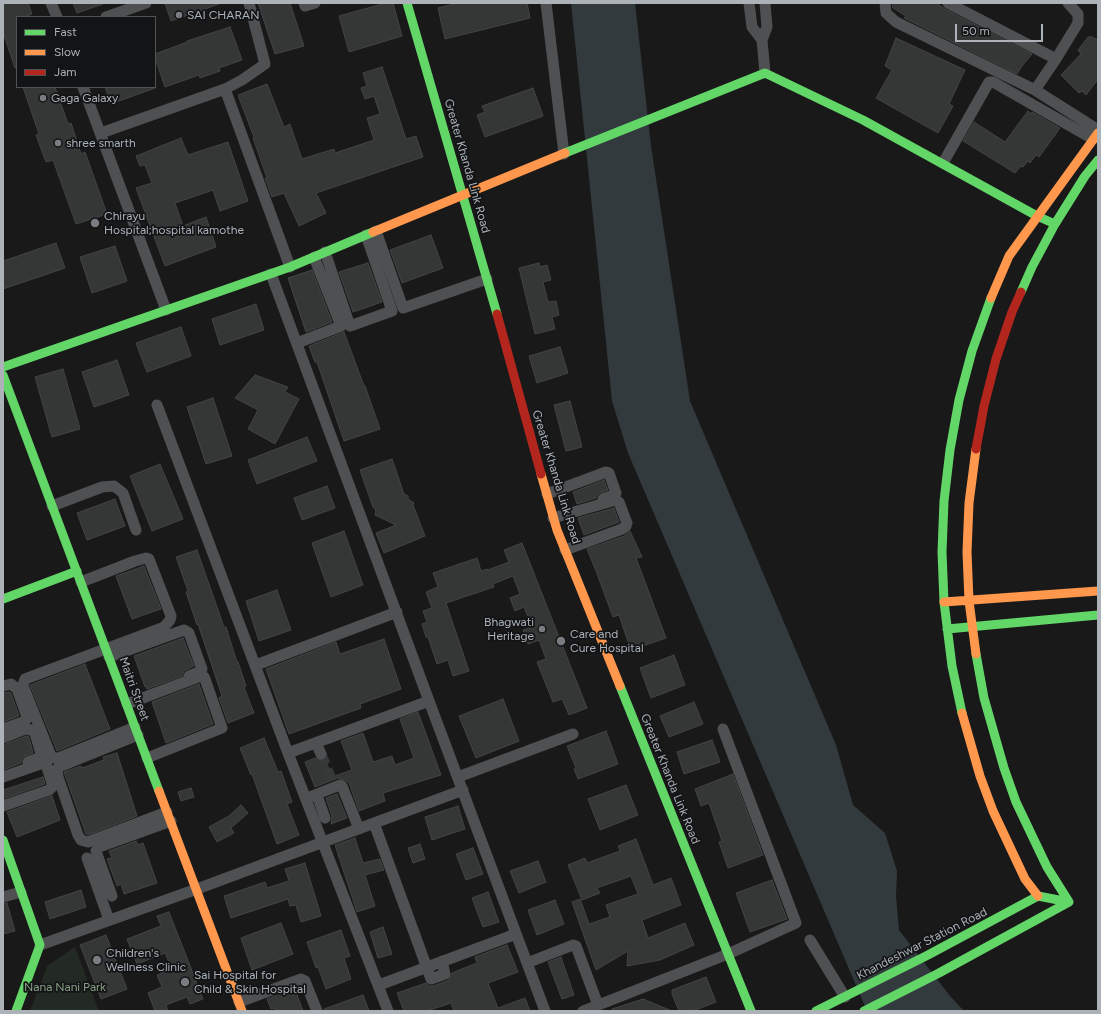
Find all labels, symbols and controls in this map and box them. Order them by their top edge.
place label: SAI CHARAN [187,8,259,22]
marker: SAI CHARAN [174,10,184,20]
legend [16,16,156,88]
scale bar [957,16,1045,42]
text: 50 m [962,24,990,38]
text: Fast [54,25,77,39]
text: Slow [54,45,80,59]
text: Jam [54,65,77,79]
place label: Gaga Galaxy [51,91,118,105]
marker: Gaga Galaxy [38,93,48,103]
street label: Greater Khanda Link Road [441,97,493,235]
place label: shree smarth [66,136,136,150]
marker: shree smarth [53,138,63,148]
place label: Chirayu Hospital;hospital kamothe [104,209,244,237]
marker: Chirayu Hospital;hospital kamothe [89,217,101,229]
street label: Greater Khanda Link Road [529,408,583,546]
place label: Bhagwati Heritage [484,615,534,643]
marker: Bhagwati Heritage [537,624,547,634]
place label: Care and Cure Hospital [570,627,644,655]
marker: Care and Cure Hospital [555,635,567,647]
street label: Maitri Street [116,655,152,723]
street label: Greater Khanda Link Road [637,712,703,846]
street label: Khandeshwar Station Road [854,905,990,983]
place label: Children's Wellness Clinic [106,946,186,974]
marker: Children's Wellness Clinic [91,954,103,966]
place label: Sai Hospital for Child & Skin Hospital [194,968,306,996]
marker: Sai Hospital for Child & Skin Hospital [179,976,191,988]
park label: Nana Nani Park [24,980,106,994]

